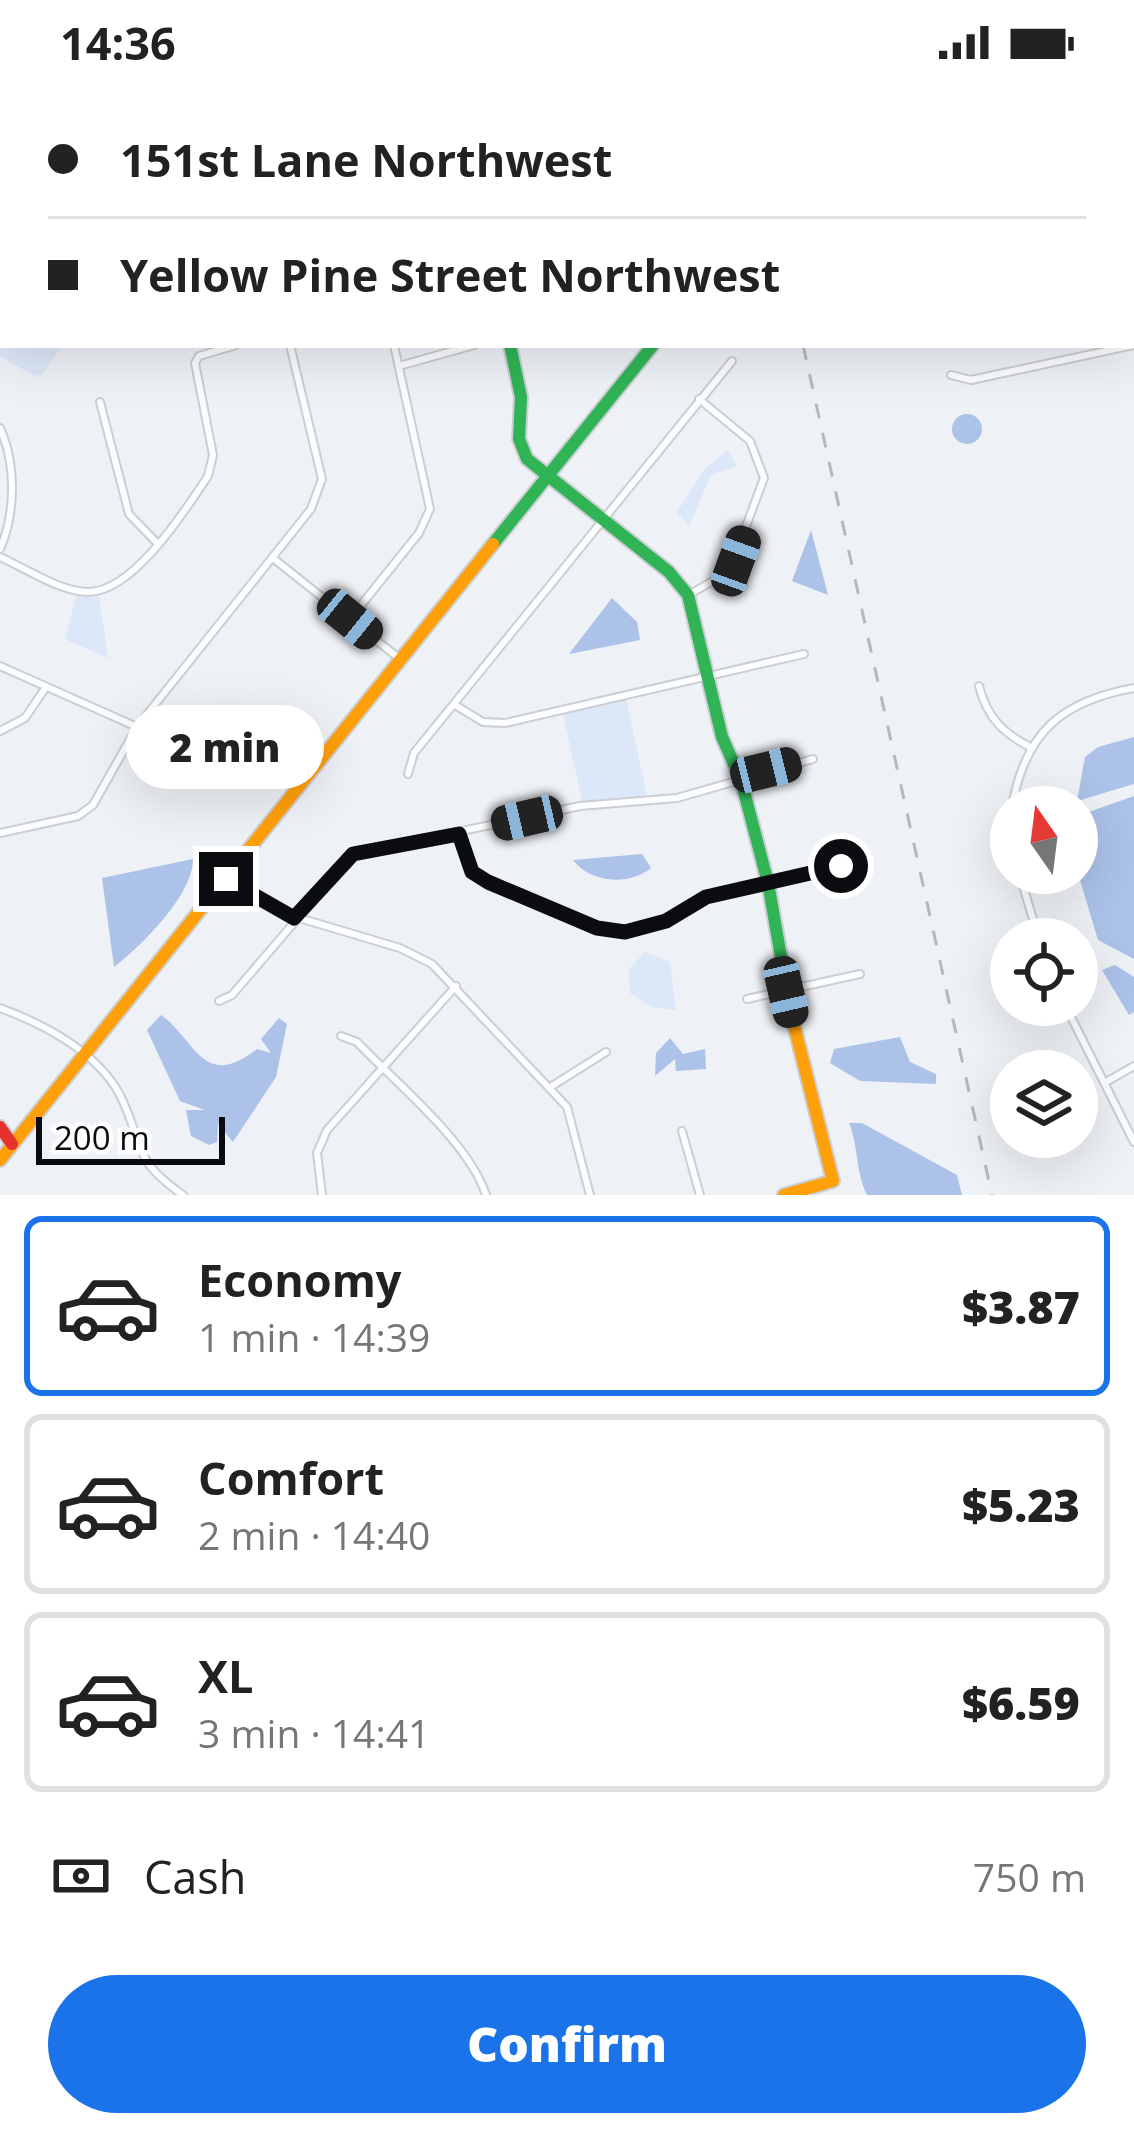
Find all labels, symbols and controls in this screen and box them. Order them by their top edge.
text: 14:36 [60,12,176,73]
text: 151st Lane Northwest [120,129,612,190]
text: Yellow Pine Street Northwest [120,244,780,305]
car [707,521,765,601]
car [311,582,389,656]
callout: 2 min [127,705,325,789]
text: 2 min [170,720,280,773]
car [727,744,805,796]
north arrow [990,786,1098,894]
map controls [990,786,1098,1158]
car [488,792,566,844]
route start [814,839,868,893]
route end [199,852,253,906]
button: locate [990,918,1098,1026]
car [760,953,812,1031]
button: layers [990,1050,1098,1158]
scale bar [36,1111,225,1164]
text: 200 m [54,1115,150,1160]
text: Economy [198,1249,401,1310]
icon: car [54,1252,162,1360]
text: $3.87 [962,1276,1080,1337]
text: 1 min · 14:39 [198,1310,430,1363]
text: Comfort [198,1447,384,1508]
icon: car [54,1450,162,1558]
text: $5.23 [962,1474,1080,1535]
text: 2 min · 14:40 [198,1508,430,1561]
text: XL [198,1645,253,1706]
icon: car [54,1648,162,1756]
text: $6.59 [962,1672,1080,1733]
text: 3 min · 14:41 [198,1706,430,1759]
icon: cash [48,1843,114,1909]
text: Cash [144,1846,246,1907]
text: 750 m [973,1850,1086,1903]
button: Confirm [48,1975,1086,2113]

